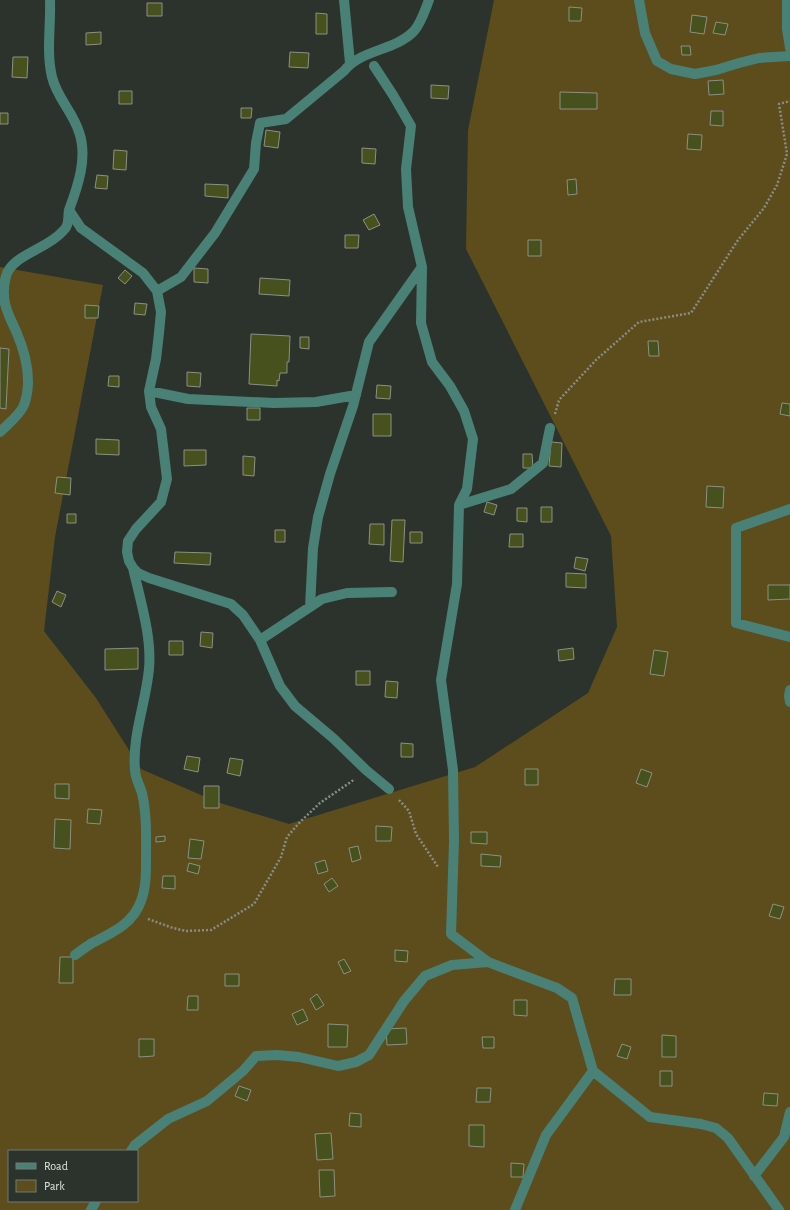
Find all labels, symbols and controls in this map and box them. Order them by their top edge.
legend [8,1150,138,1202]
text: Road [44,1160,68,1172]
text: Park [44,1180,65,1192]

